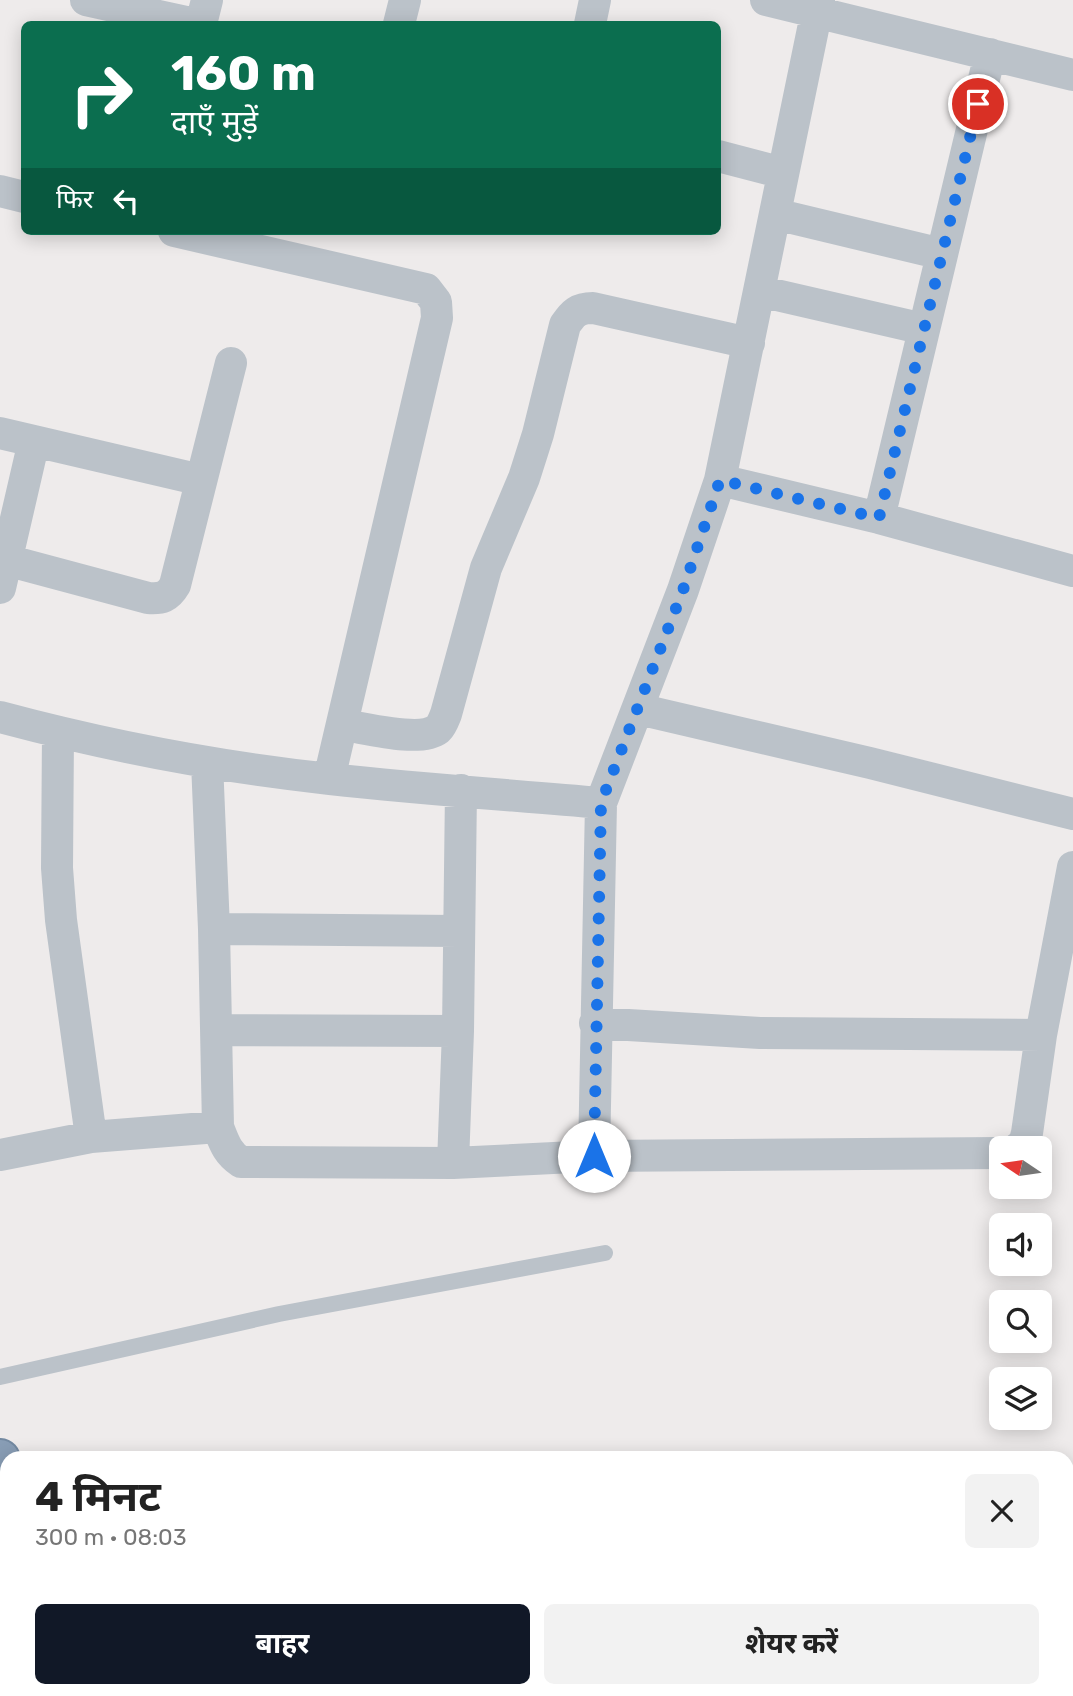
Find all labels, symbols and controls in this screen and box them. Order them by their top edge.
text: 160 m [171,44,316,102]
icon: right [56,49,147,140]
pin [948,74,1008,134]
icon: arrive [959,85,997,123]
text: दाएँ मुड़ें [171,103,258,141]
icon: left [107,182,145,220]
text: फिर [56,184,93,215]
position arrow [557,1119,631,1193]
north arrow [989,1136,1052,1199]
map controls [989,1136,1052,1430]
button: sound [989,1213,1052,1276]
button: search [989,1290,1052,1353]
button: layers [989,1367,1052,1430]
text: 4 मिनट [35,1472,161,1522]
button: close [965,1474,1039,1548]
text: 300 m · 08:03 [35,1523,187,1551]
button: बाहर [35,1604,530,1684]
button: शेयर करें [544,1604,1039,1684]

